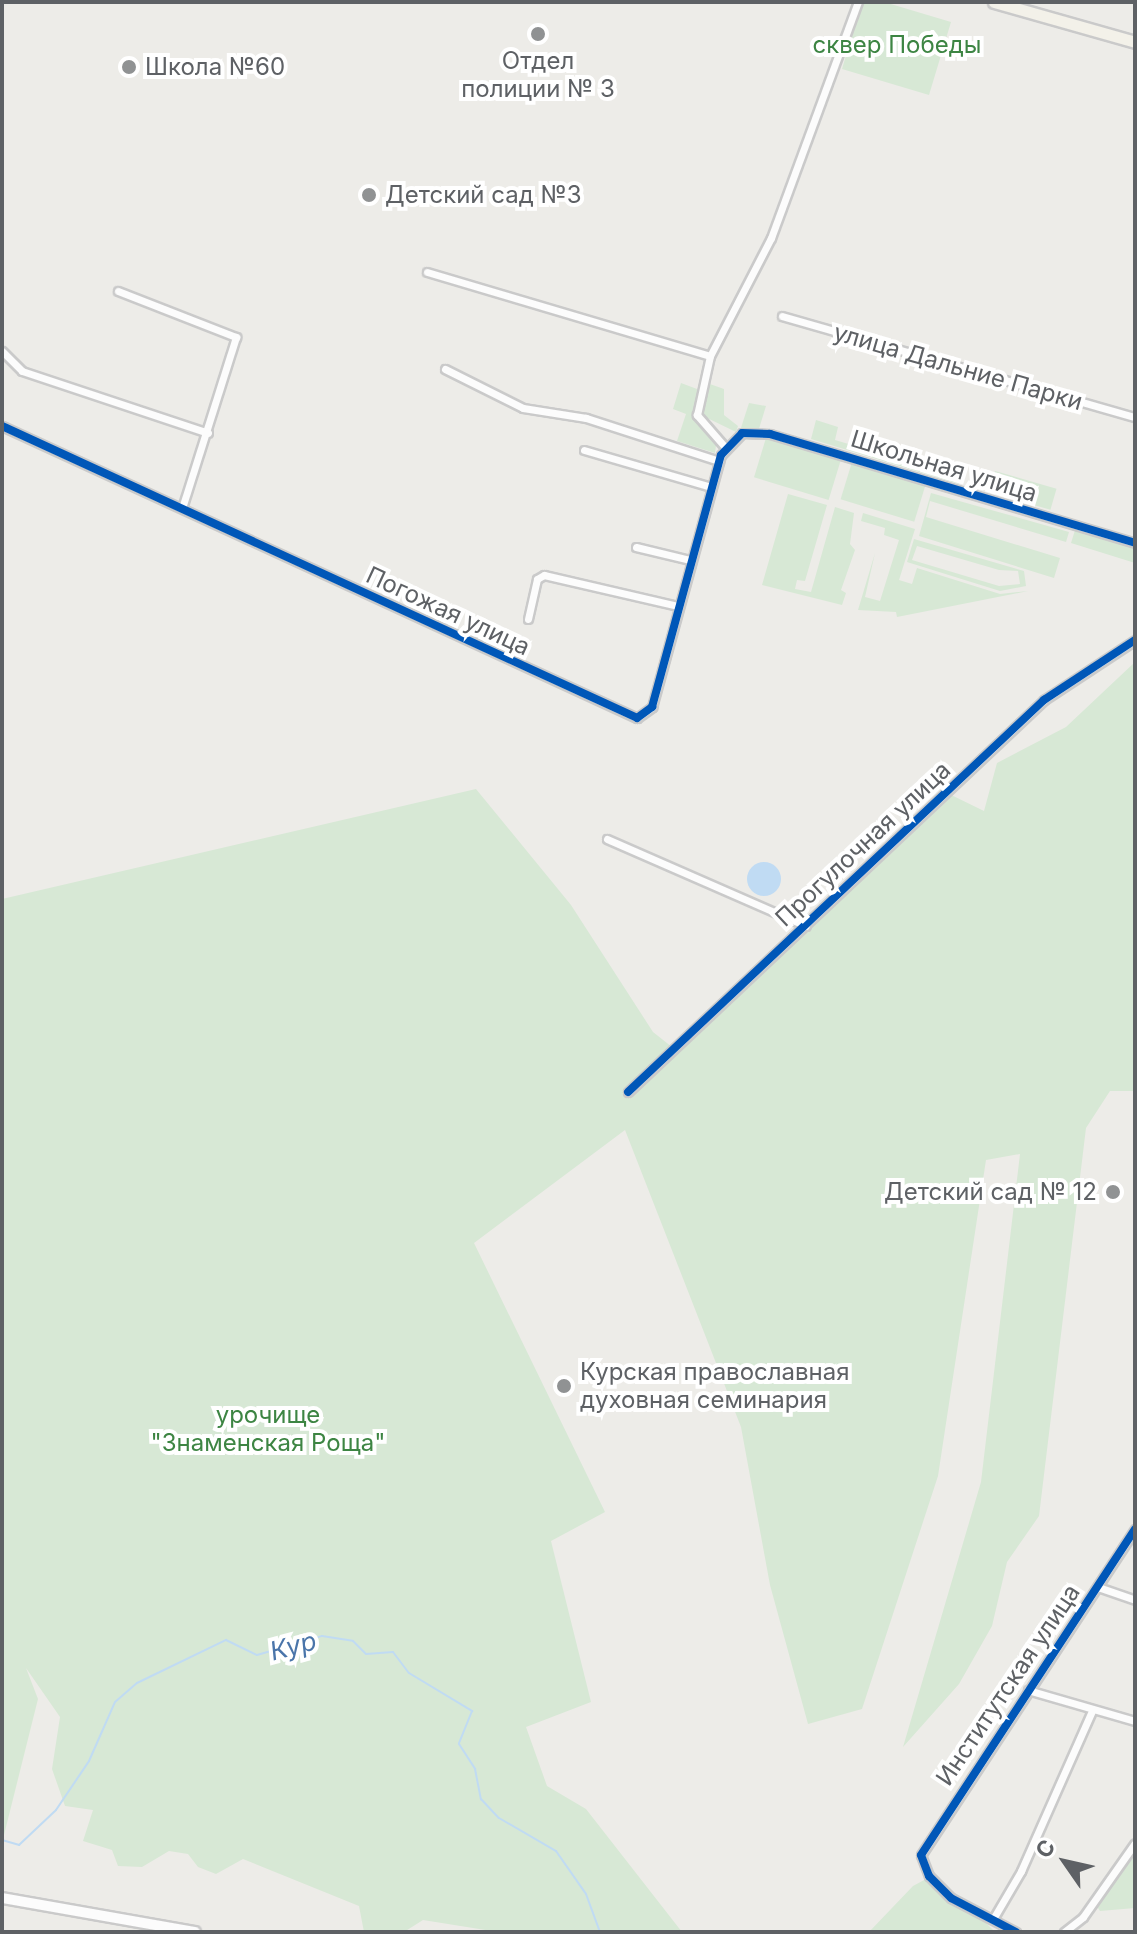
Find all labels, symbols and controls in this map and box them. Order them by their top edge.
marker: Отдел полиции № 3 [529,25,547,43]
park label: сквер Победы [813,31,981,59]
place label: Отдел полиции № 3 [461,47,615,103]
place label: Школа №60 [145,53,285,81]
marker: Школа №60 [120,58,138,76]
place label: Детский сад №3 [385,181,582,209]
marker: Детский сад №3 [360,186,378,204]
street label: улица Дальние Парки [830,318,1086,416]
street label: Школьная улица [848,424,1040,508]
street label: Погожая улица [362,560,534,662]
street label: Прогулочная улица [770,756,956,932]
place label: Детский сад № 12 [884,1178,1097,1206]
marker: Детский сад № 12 [1104,1183,1122,1201]
place label: Курская православная духовная семинария [580,1358,850,1414]
marker: Курская православная духовная семинария [555,1377,573,1395]
park label: урочище "Знаменская Роща" [150,1401,386,1457]
street label: Институтская улица [930,1579,1086,1791]
water label: Кур [266,1625,320,1667]
north arrow [1025,1822,1105,1902]
text: С [1030,1835,1060,1863]

